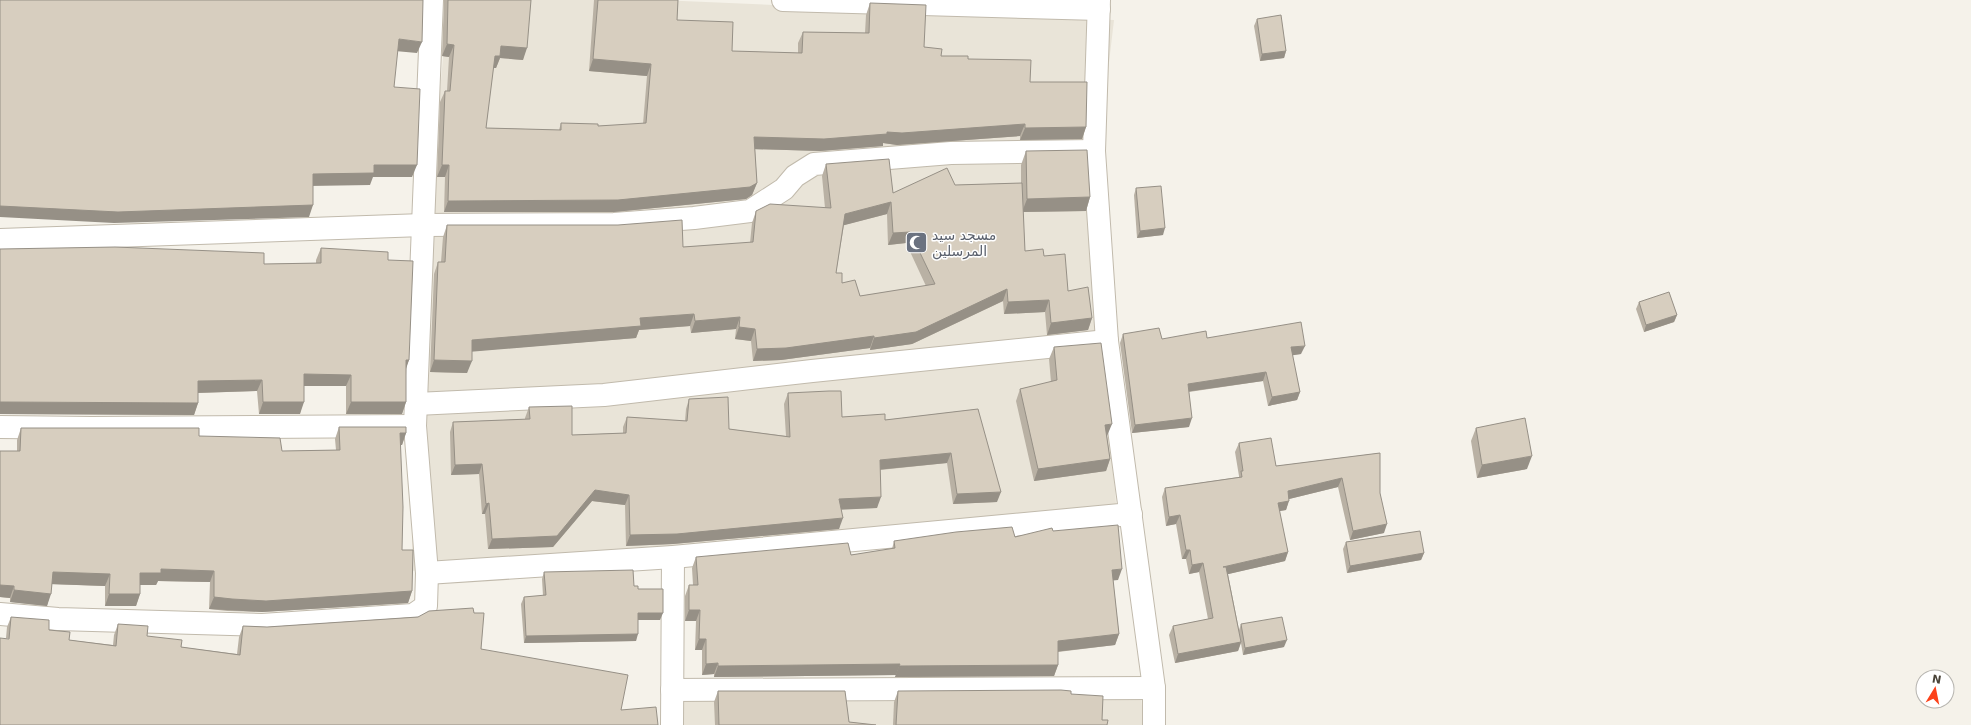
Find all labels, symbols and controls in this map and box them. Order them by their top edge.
place label: مسجد سيد المرسلين [932,227,996,260]
mosque icon: مسجد سيد المرسلين [904,230,930,256]
north arrow [1915,669,1955,709]
text: N [1931,672,1942,687]

